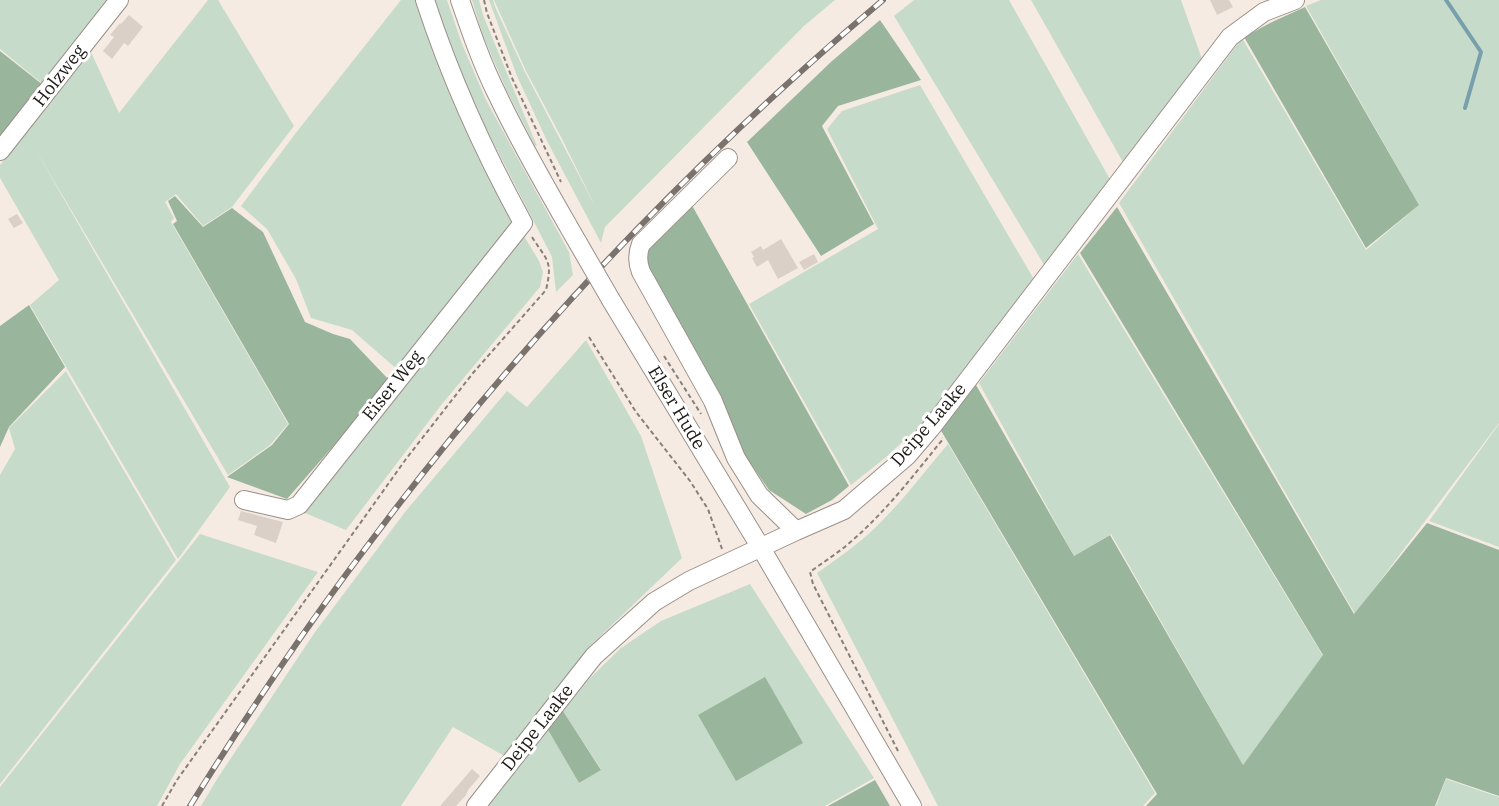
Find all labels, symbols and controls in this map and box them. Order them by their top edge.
street label: Holzweg [29,41,91,111]
street label: Eiser Weg [358,347,428,425]
street label: Elser Hude [643,362,709,454]
street label: Deipe Laake [887,379,971,471]
street label: Deipe Laake [498,681,578,775]

